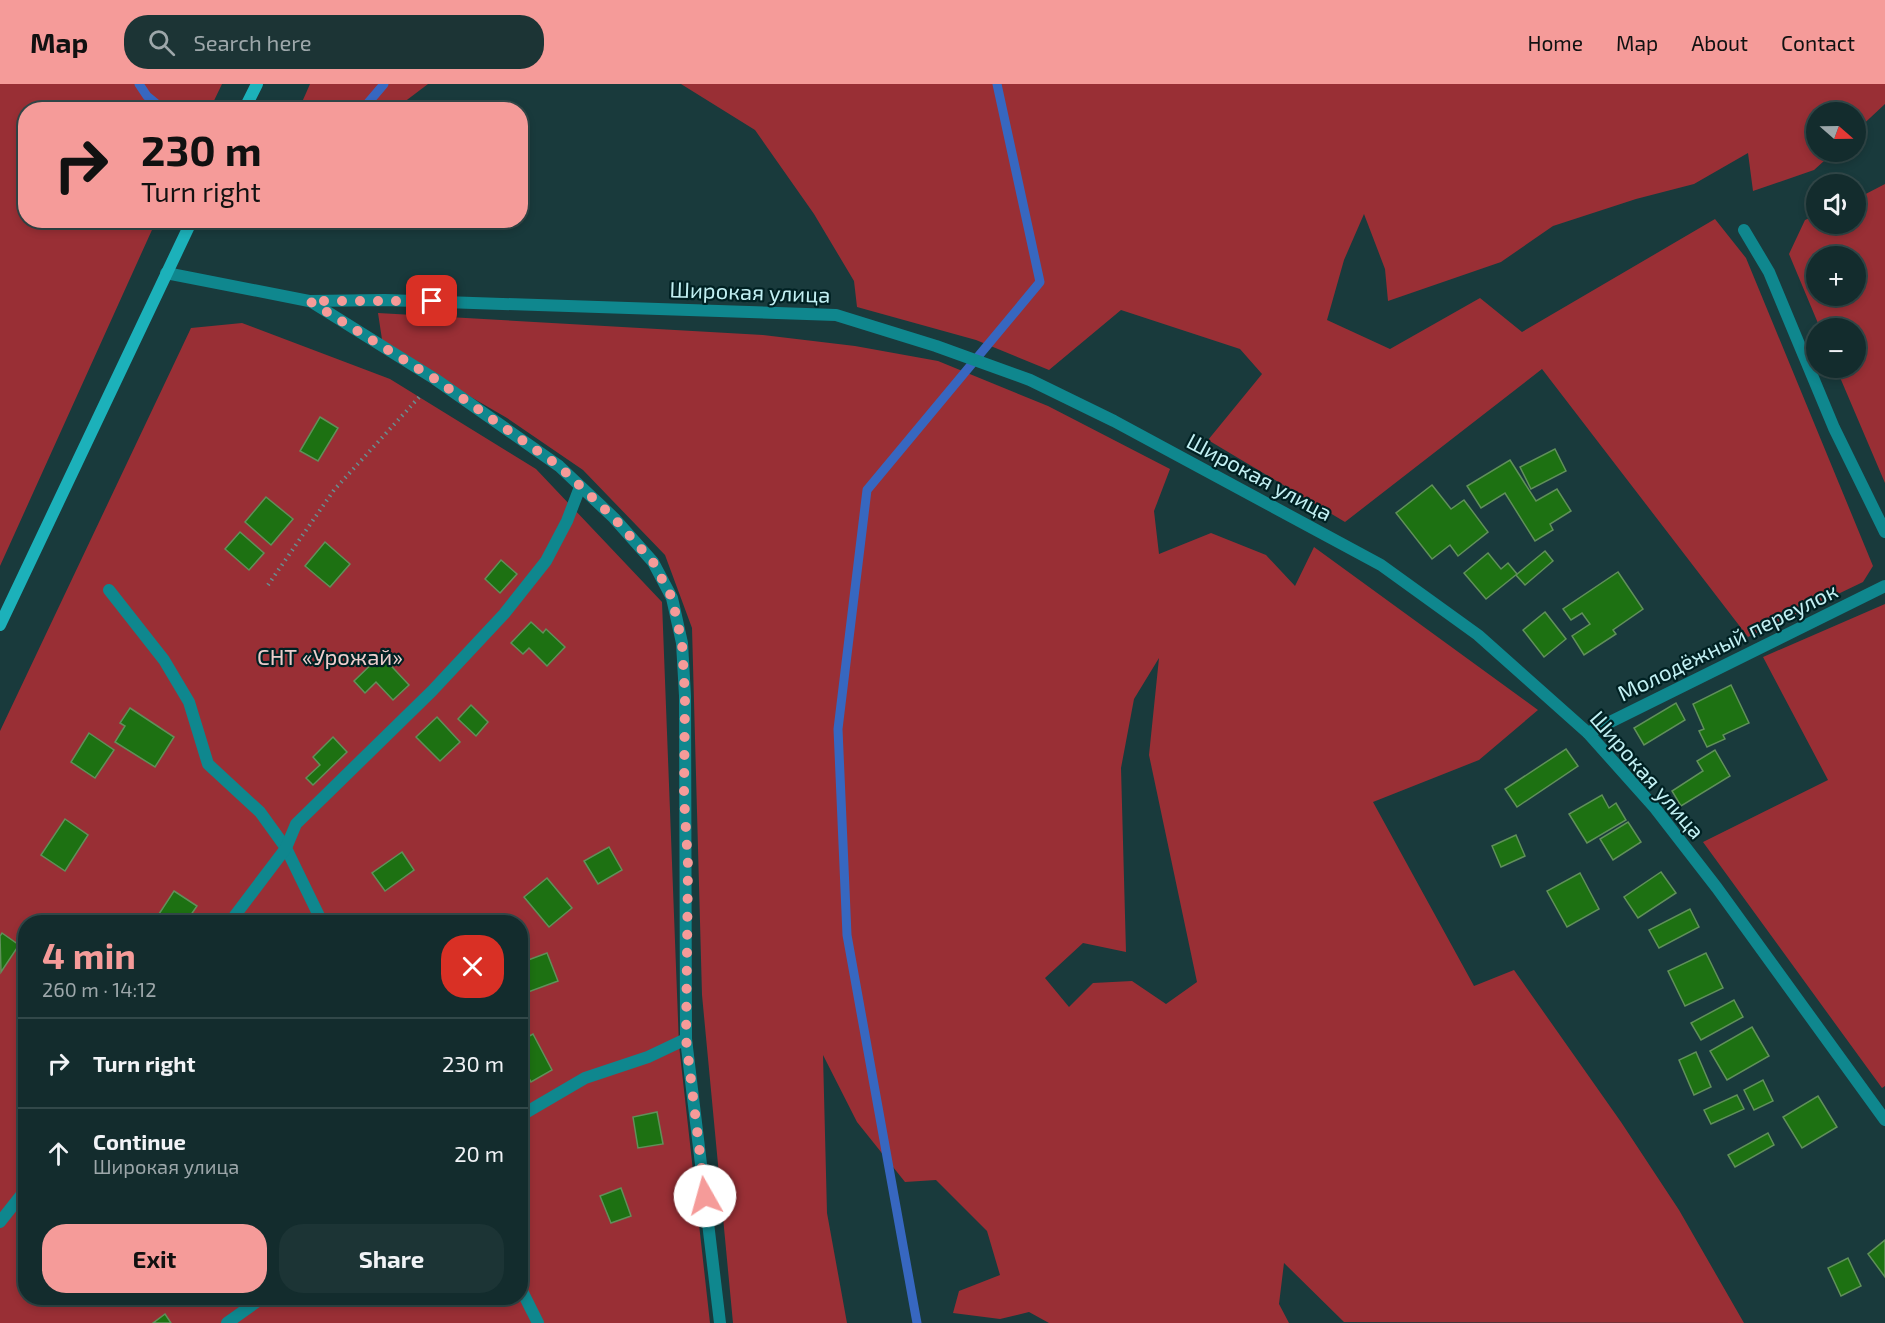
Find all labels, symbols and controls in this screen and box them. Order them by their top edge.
search box [124,15,544,69]
text: Map [30,25,88,59]
icon: search [145,26,178,59]
text: Search here [193,29,312,55]
text: Home [1527,30,1583,55]
text: Map [1616,30,1658,55]
text: About [1691,30,1748,55]
text: Contact [1781,30,1855,55]
north arrow [1806,102,1866,162]
map controls [1806,102,1866,378]
text: 230 m [141,124,262,174]
icon: right [42,126,120,204]
button: sound [1806,174,1866,234]
text: Turn right [141,175,261,207]
button: + [1806,246,1866,306]
pin [406,275,457,326]
street label: Широкая улица [669,275,831,308]
icon: arrive [415,284,448,317]
button: − [1806,318,1866,378]
street label: Широкая улица [1182,427,1337,526]
street label: Молодёжный переулок [1613,576,1842,707]
park label: СНТ «Урожай» [257,643,403,669]
street label: Широкая улица [1585,705,1711,844]
text: 4 min [42,933,136,976]
button: close [441,935,504,998]
text: 260 m · 14:12 [42,977,157,1001]
icon: right [42,1047,75,1080]
text: Turn right [93,1050,195,1076]
text: 230 m [442,1050,504,1076]
text: Continue [93,1128,186,1154]
icon: ahead [42,1137,75,1170]
text: 20 m [454,1140,504,1166]
text: Широкая улица [93,1154,239,1178]
position arrow [673,1164,737,1228]
button: Exit [42,1224,267,1293]
button: Share [279,1224,504,1293]

